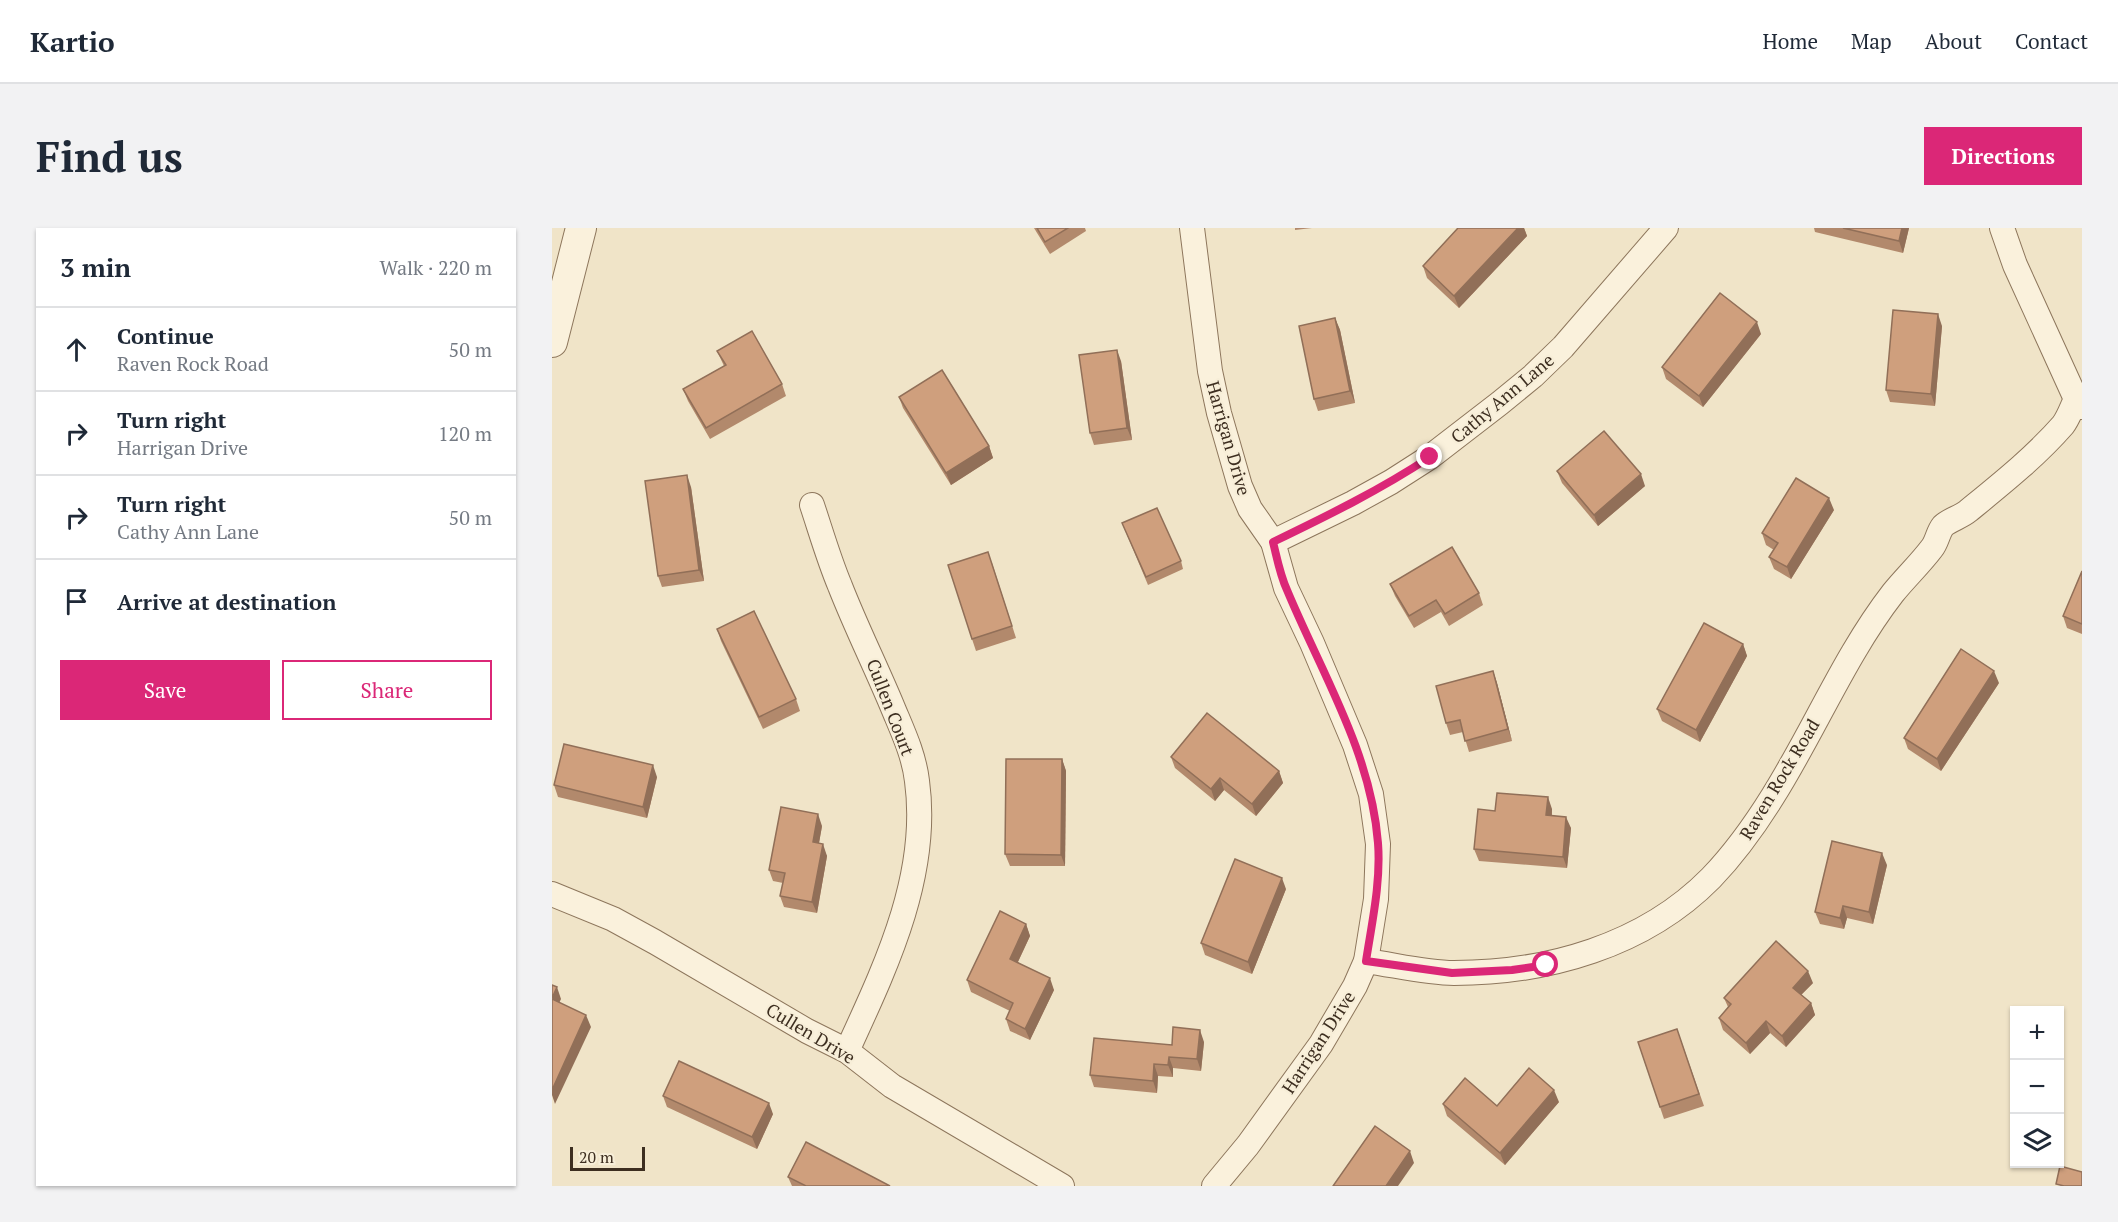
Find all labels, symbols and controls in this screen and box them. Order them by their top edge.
text: Kartio [30,23,115,60]
text: Home [1762,27,1818,55]
text: Map [1851,27,1892,55]
text: About [1925,27,1982,55]
text: Contact [2015,27,2088,55]
button: Directions [1924,127,2082,185]
text: Find us [36,128,183,184]
text: 3 min [60,250,131,284]
text: Walk · 220 m [380,254,492,281]
text: Continue [117,321,214,350]
icon: ahead [60,333,93,366]
text: 50 m [449,336,492,363]
street label: Cathy Ann Lane [1445,348,1559,448]
text: Raven Rock Road [117,350,269,377]
street label: Harrigan Drive [1201,378,1257,498]
text: Turn right [117,405,226,434]
icon: right [60,417,93,450]
text: 120 m [438,420,492,447]
text: Harrigan Drive [117,434,248,461]
route end [1416,443,1442,469]
text: Turn right [117,489,226,518]
icon: right [60,501,93,534]
text: 50 m [449,504,492,531]
text: Cathy Ann Lane [117,518,259,545]
icon: arrive [60,585,93,618]
text: Arrive at destination [117,587,336,616]
street label: Cullen Court [862,655,921,759]
button: Save [60,660,270,720]
button: Share [282,660,492,720]
street label: Raven Rock Road [1733,714,1825,844]
route start [1532,951,1558,977]
street label: Harrigan Drive [1276,986,1360,1098]
street label: Cullen Drive [762,997,860,1069]
map controls [2010,1006,2064,1168]
button: + [2010,1006,2064,1060]
button: − [2010,1060,2064,1114]
button: layers [2010,1114,2064,1168]
scale bar [570,1144,645,1172]
text: 20 m [579,1146,614,1168]

